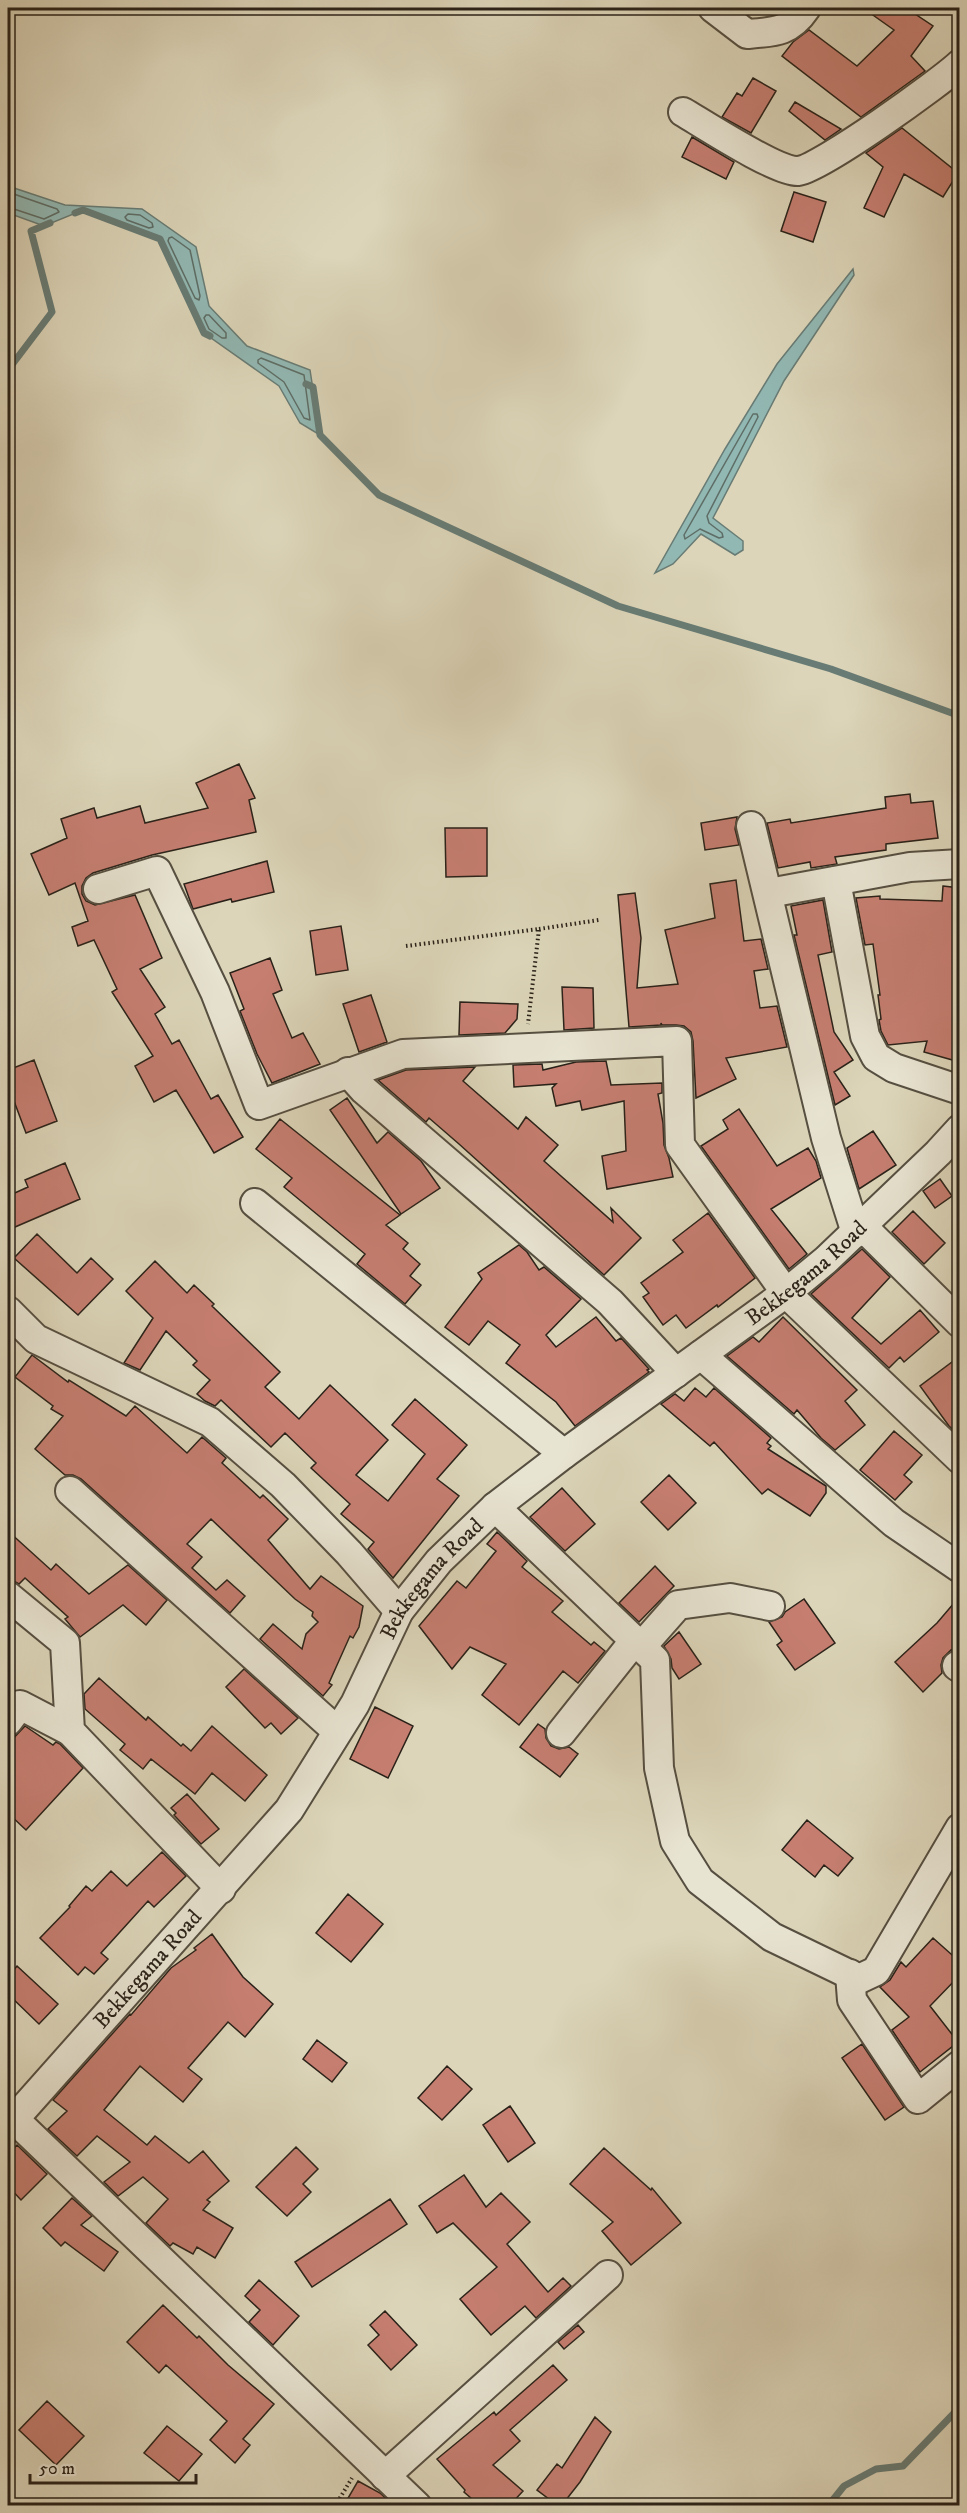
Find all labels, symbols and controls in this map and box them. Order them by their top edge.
street label: Bekkegama Road [740,1215,873,1331]
street label: Bekkegama Road [374,1512,489,1644]
street label: Bekkegama Road [88,1904,208,2034]
scale bar [30,2447,196,2485]
text: 50 m [39,2458,75,2480]

